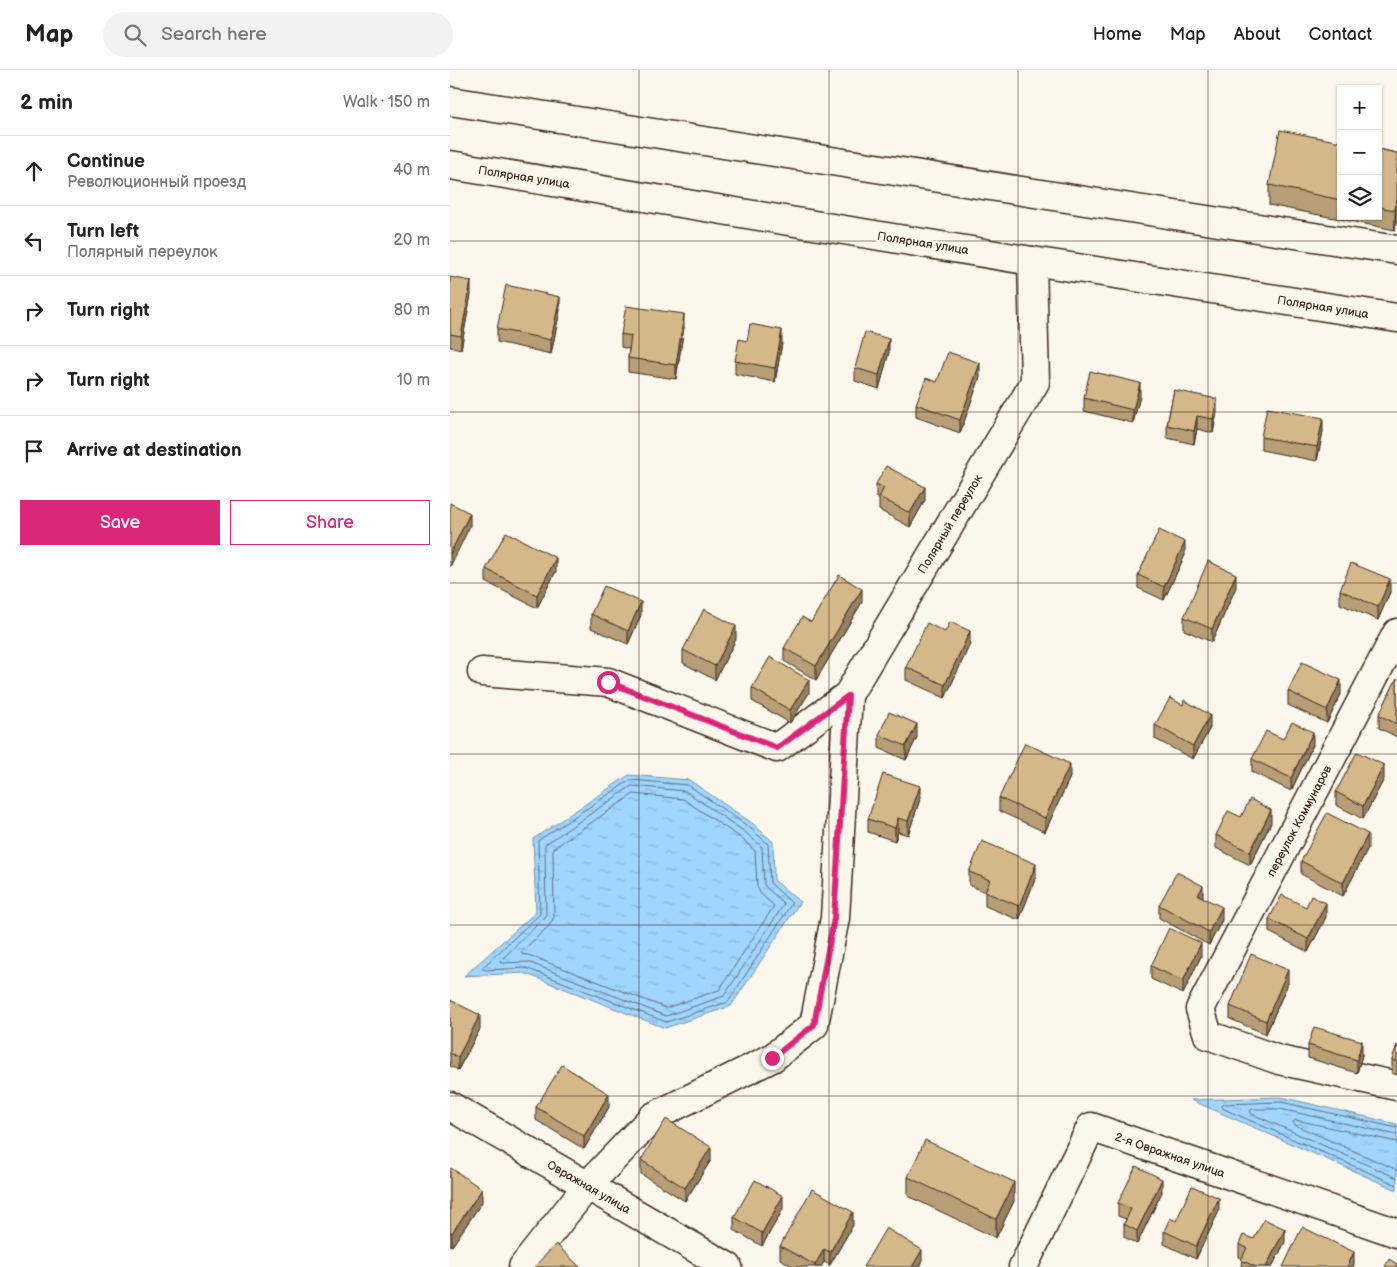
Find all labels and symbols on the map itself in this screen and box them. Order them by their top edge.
street label: Полярная улица [477,163,571,192]
street label: Полярная улица [876,229,970,258]
street label: Полярная улица [1276,293,1370,322]
street label: Полярный переулок [915,471,986,577]
route start [597,671,620,694]
street label: переулок Коммунаров [1264,762,1335,879]
route end [761,1047,784,1070]
street label: 2-я Овражная улица [1113,1130,1227,1181]
street label: Овражная улица [544,1157,633,1217]

